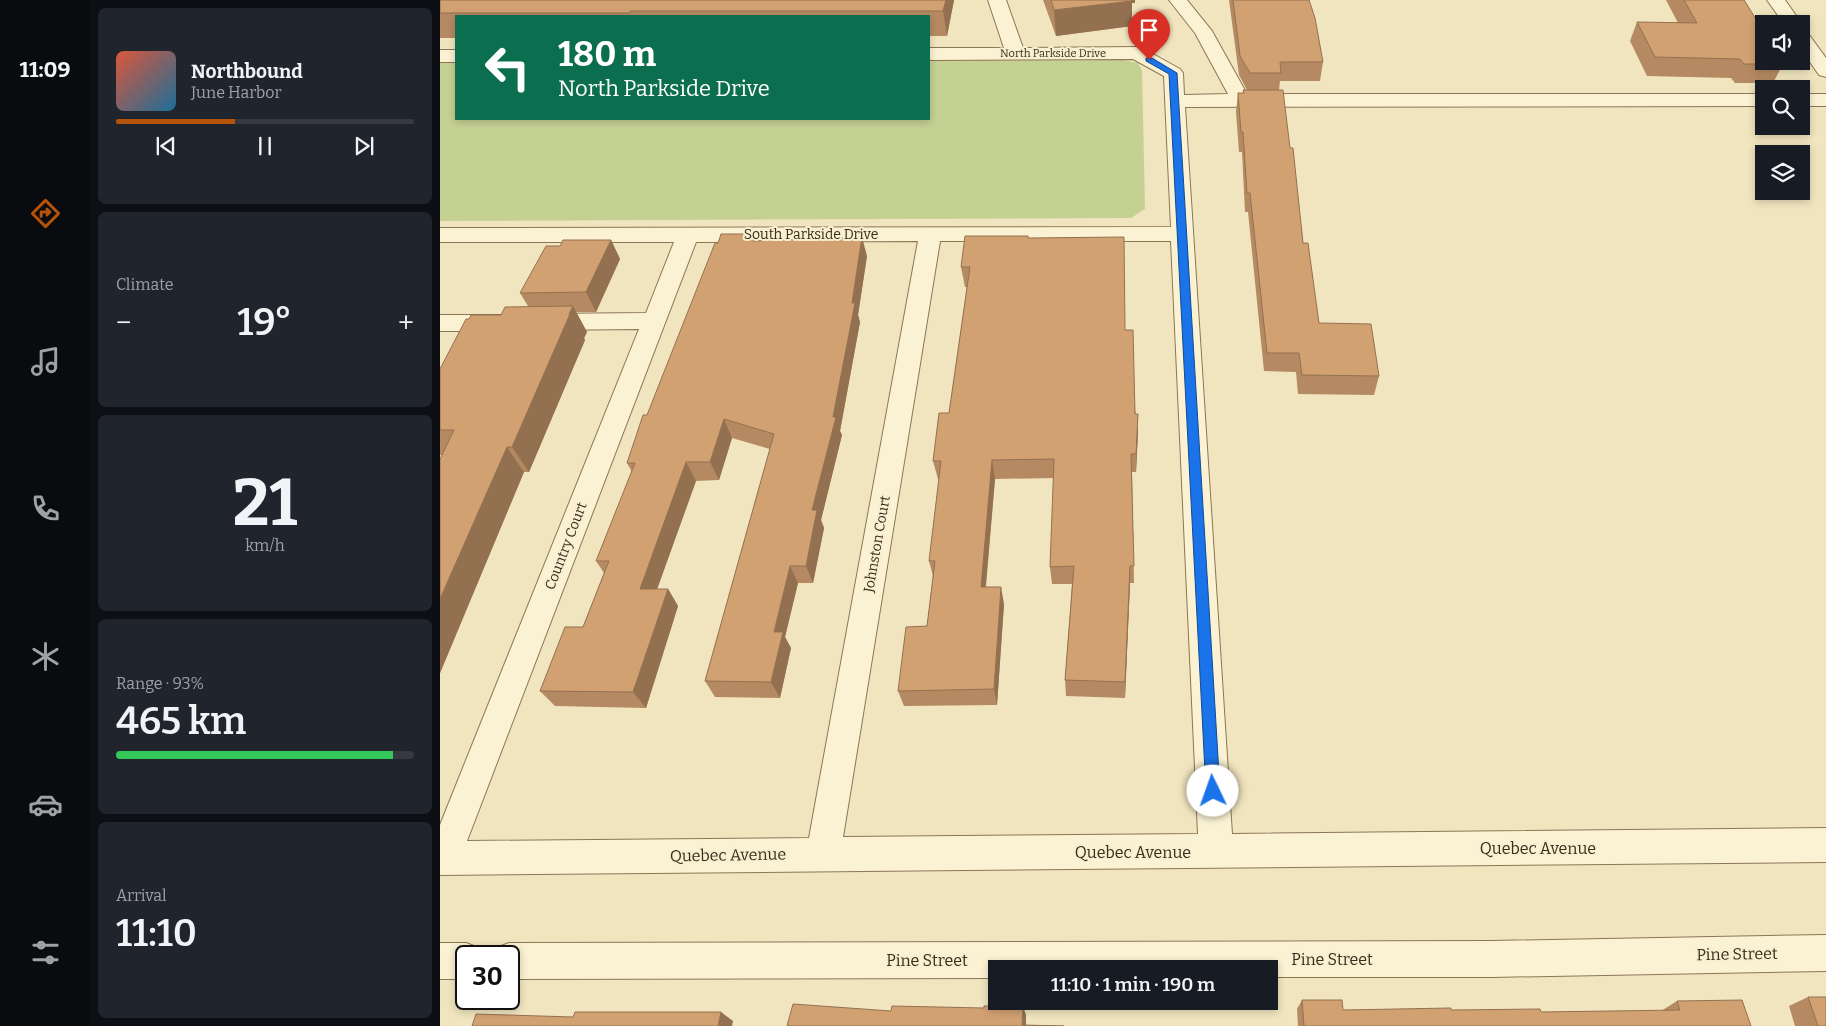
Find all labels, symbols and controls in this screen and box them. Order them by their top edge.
pin [1128,9,1170,60]
map controls [1755,15,1810,200]
button: sound [1755,15,1810,70]
icon: arrive [1135,16,1163,44]
text: 180 m [558,33,656,75]
icon: left [475,35,540,100]
street label: North Parkside Drive [1000,47,1106,60]
text: 11:09 [19,56,71,83]
text: Northbound [191,60,303,83]
text: North Parkside Drive [558,75,770,102]
button: search [1755,80,1810,135]
text: June Harbor [191,83,282,102]
icon: previous [152,132,180,160]
icon: pause [251,132,279,160]
icon: next [350,132,378,160]
button: layers [1755,145,1810,200]
icon: directions [28,196,63,231]
street label: South Parkside Drive [744,226,878,243]
text: Climate [116,275,174,294]
text: 19° [237,299,292,345]
text: − [116,306,131,339]
text: + [398,306,414,339]
icon: music [28,344,63,379]
text: 21 [233,464,297,542]
icon: phone [28,491,63,526]
street label: Johnston Court [860,494,894,595]
street label: Country Court [541,500,591,592]
text: km/h [245,536,285,555]
icon: climate [28,639,63,674]
text: Range · 93% [116,674,204,693]
text: 465 km [116,698,246,744]
position arrow [1186,764,1238,816]
icon: car [28,787,63,822]
street label: Quebec Avenue [1480,839,1596,858]
street label: Quebec Avenue [1075,843,1191,862]
street label: Quebec Avenue [670,844,786,866]
text: Arrival [116,886,167,905]
text: 11:10 [116,910,197,956]
icon: filters [28,935,63,970]
street label: Pine Street [1696,944,1778,964]
speed limit sign: 30 [455,945,520,1010]
street label: Pine Street [1291,950,1373,969]
street label: Pine Street [886,951,968,970]
text: 11:10 · 1 min · 190 m [1051,973,1215,996]

